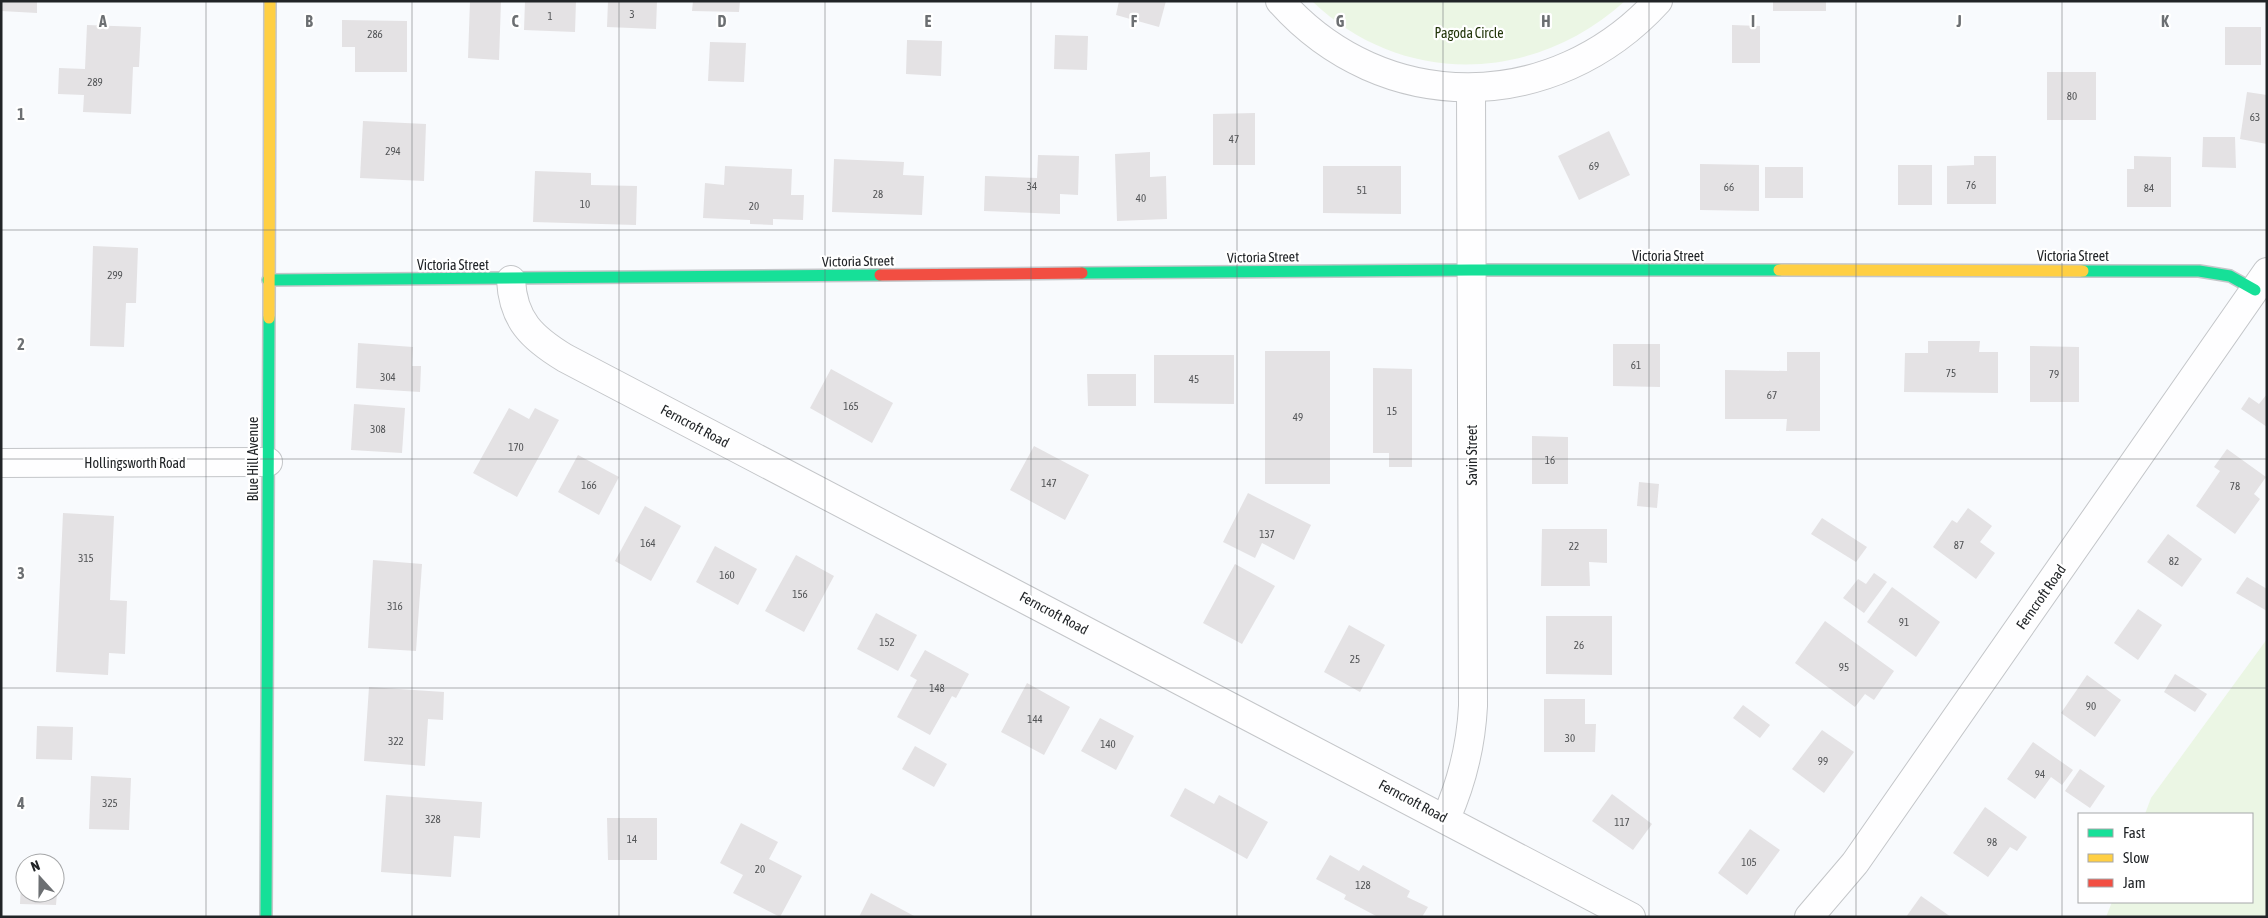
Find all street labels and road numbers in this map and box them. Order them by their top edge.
street label: Victoria Street [1227,248,1299,266]
street label: Victoria Street [1632,248,1704,264]
street label: Victoria Street [2037,248,2109,264]
street label: Victoria Street [822,252,894,270]
street label: Victoria Street [417,257,489,273]
street label: Ferncroft Road [658,401,732,451]
street label: Blue Hill Avenue [245,417,261,501]
street label: Savin Street [1464,425,1480,485]
street label: Hollingsworth Road [84,455,186,471]
street label: Ferncroft Road [2013,562,2069,632]
street label: Ferncroft Road [1017,588,1091,638]
street label: Ferncroft Road [1376,776,1450,826]

